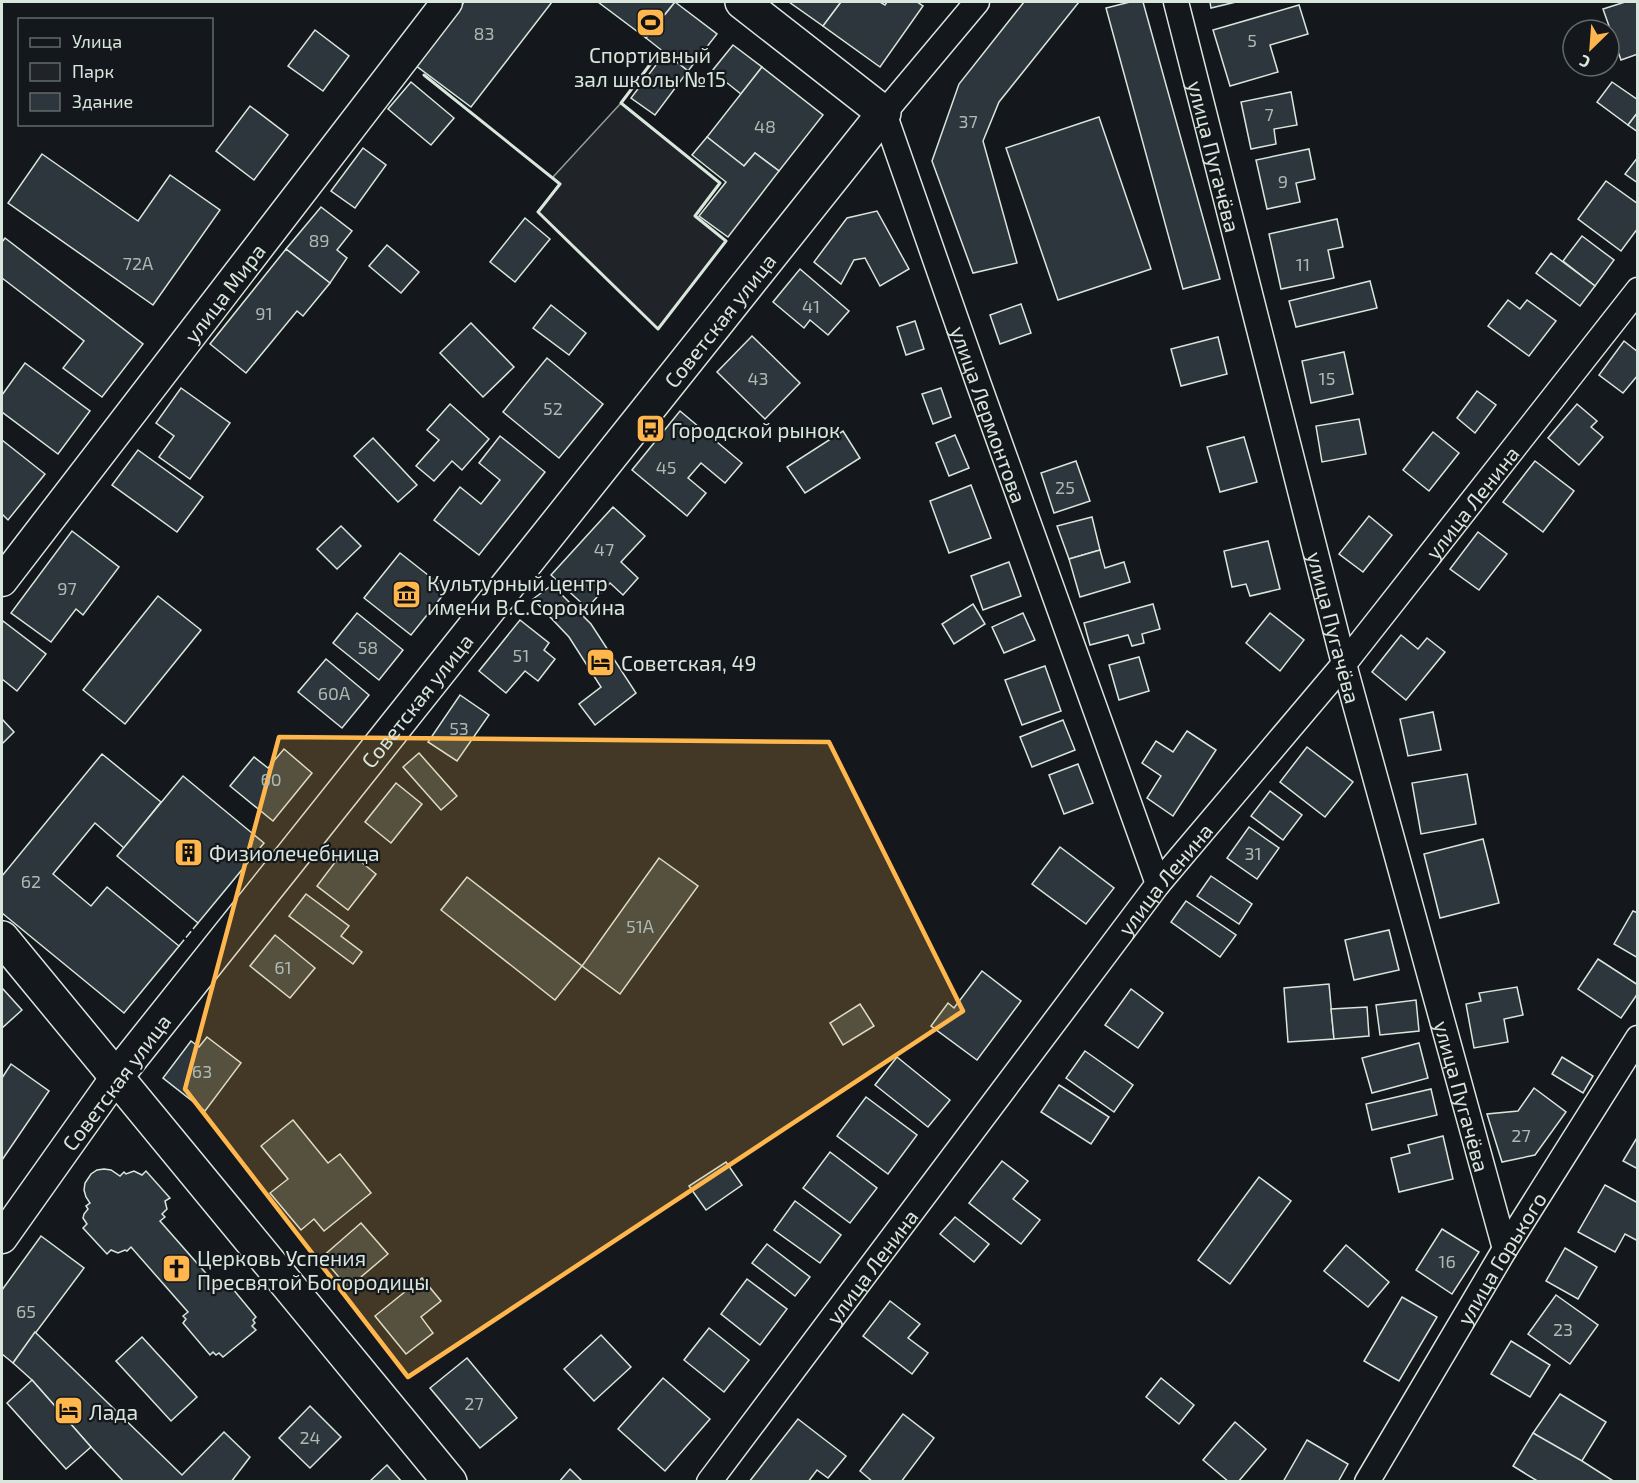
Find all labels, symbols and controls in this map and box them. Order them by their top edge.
sports icon: Спортивный зал школы №15 [634,7,666,39]
legend [18,18,213,126]
north arrow [1561,18,1621,78]
house number: 83 [474,22,494,44]
house number: 5 [1247,29,1257,51]
text: Улица [72,30,122,52]
place label: Спортивный зал школы №15 [574,42,726,91]
text: С [1576,51,1593,73]
text: Парк [72,60,114,82]
street label: улица Пугачёва [1183,78,1246,235]
text: Здание [72,90,133,112]
house number: 7 [1264,103,1274,125]
house number: 37 [958,110,978,132]
house number: 48 [754,115,776,137]
house number: 9 [1278,170,1288,192]
house number: 89 [308,229,330,251]
street label: улица Мира [178,238,270,347]
street label: Советская улица [658,248,780,392]
house number: 72А [123,252,154,274]
house number: 11 [1296,253,1310,275]
house number: 41 [802,295,820,317]
house number: 91 [255,302,273,324]
street label: улица Лермонтова [946,322,1033,506]
house number: 43 [747,367,769,389]
house number: 15 [1319,367,1335,389]
house number: 52 [543,397,563,419]
bus stop icon: Городской рынок [634,413,666,445]
place label: Городской рынок [671,417,840,442]
street label: улица Ленина [1419,440,1523,564]
house number: 45 [656,456,676,478]
house number: 25 [1055,476,1075,498]
house number: 47 [594,538,614,560]
street label: улица Пугачёва [1302,549,1367,706]
place label: Культурный центр имени В.С.Сорокина [427,570,625,619]
house number: 97 [57,577,77,599]
museum icon: Культурный центр имени В.С.Сорокина [390,578,422,610]
street label: Советская улица [355,628,477,772]
house number: 58 [358,636,378,658]
house number: 51 [513,644,529,666]
hotel icon: Советская, 49 [584,646,616,678]
place label: Советская, 49 [621,650,756,675]
house number: 60А [318,682,351,704]
house number: 53 [449,717,469,739]
house number: 60 [260,768,282,790]
street label: улица Ленина [1112,817,1217,940]
building icon: Физиолечебница [172,836,204,868]
place label: Физиолечебница [209,840,379,865]
house number: 31 [1244,842,1262,864]
house number: 62 [21,870,41,892]
house number: 51А [626,915,655,937]
house number: 61 [274,956,292,978]
street label: Советская улица [57,1009,176,1156]
street label: улица Пугачёва [1429,1018,1496,1174]
house number: 63 [192,1060,212,1082]
house number: 27 [1511,1124,1531,1146]
street label: улица Горького [1451,1187,1551,1329]
street label: улица Ленина [820,1204,922,1329]
place label: Церковь Успения Пресвятой Богородицы [197,1245,429,1294]
house number: 16 [1438,1250,1456,1272]
church icon: Церковь Успения Пресвятой Богородицы [160,1253,192,1285]
house number: 65 [16,1300,36,1322]
house number: 23 [1553,1318,1573,1340]
house number: 27 [464,1392,484,1414]
hotel icon: Лада [52,1395,84,1427]
place label: Лада [89,1399,138,1424]
house number: 24 [299,1426,321,1448]

